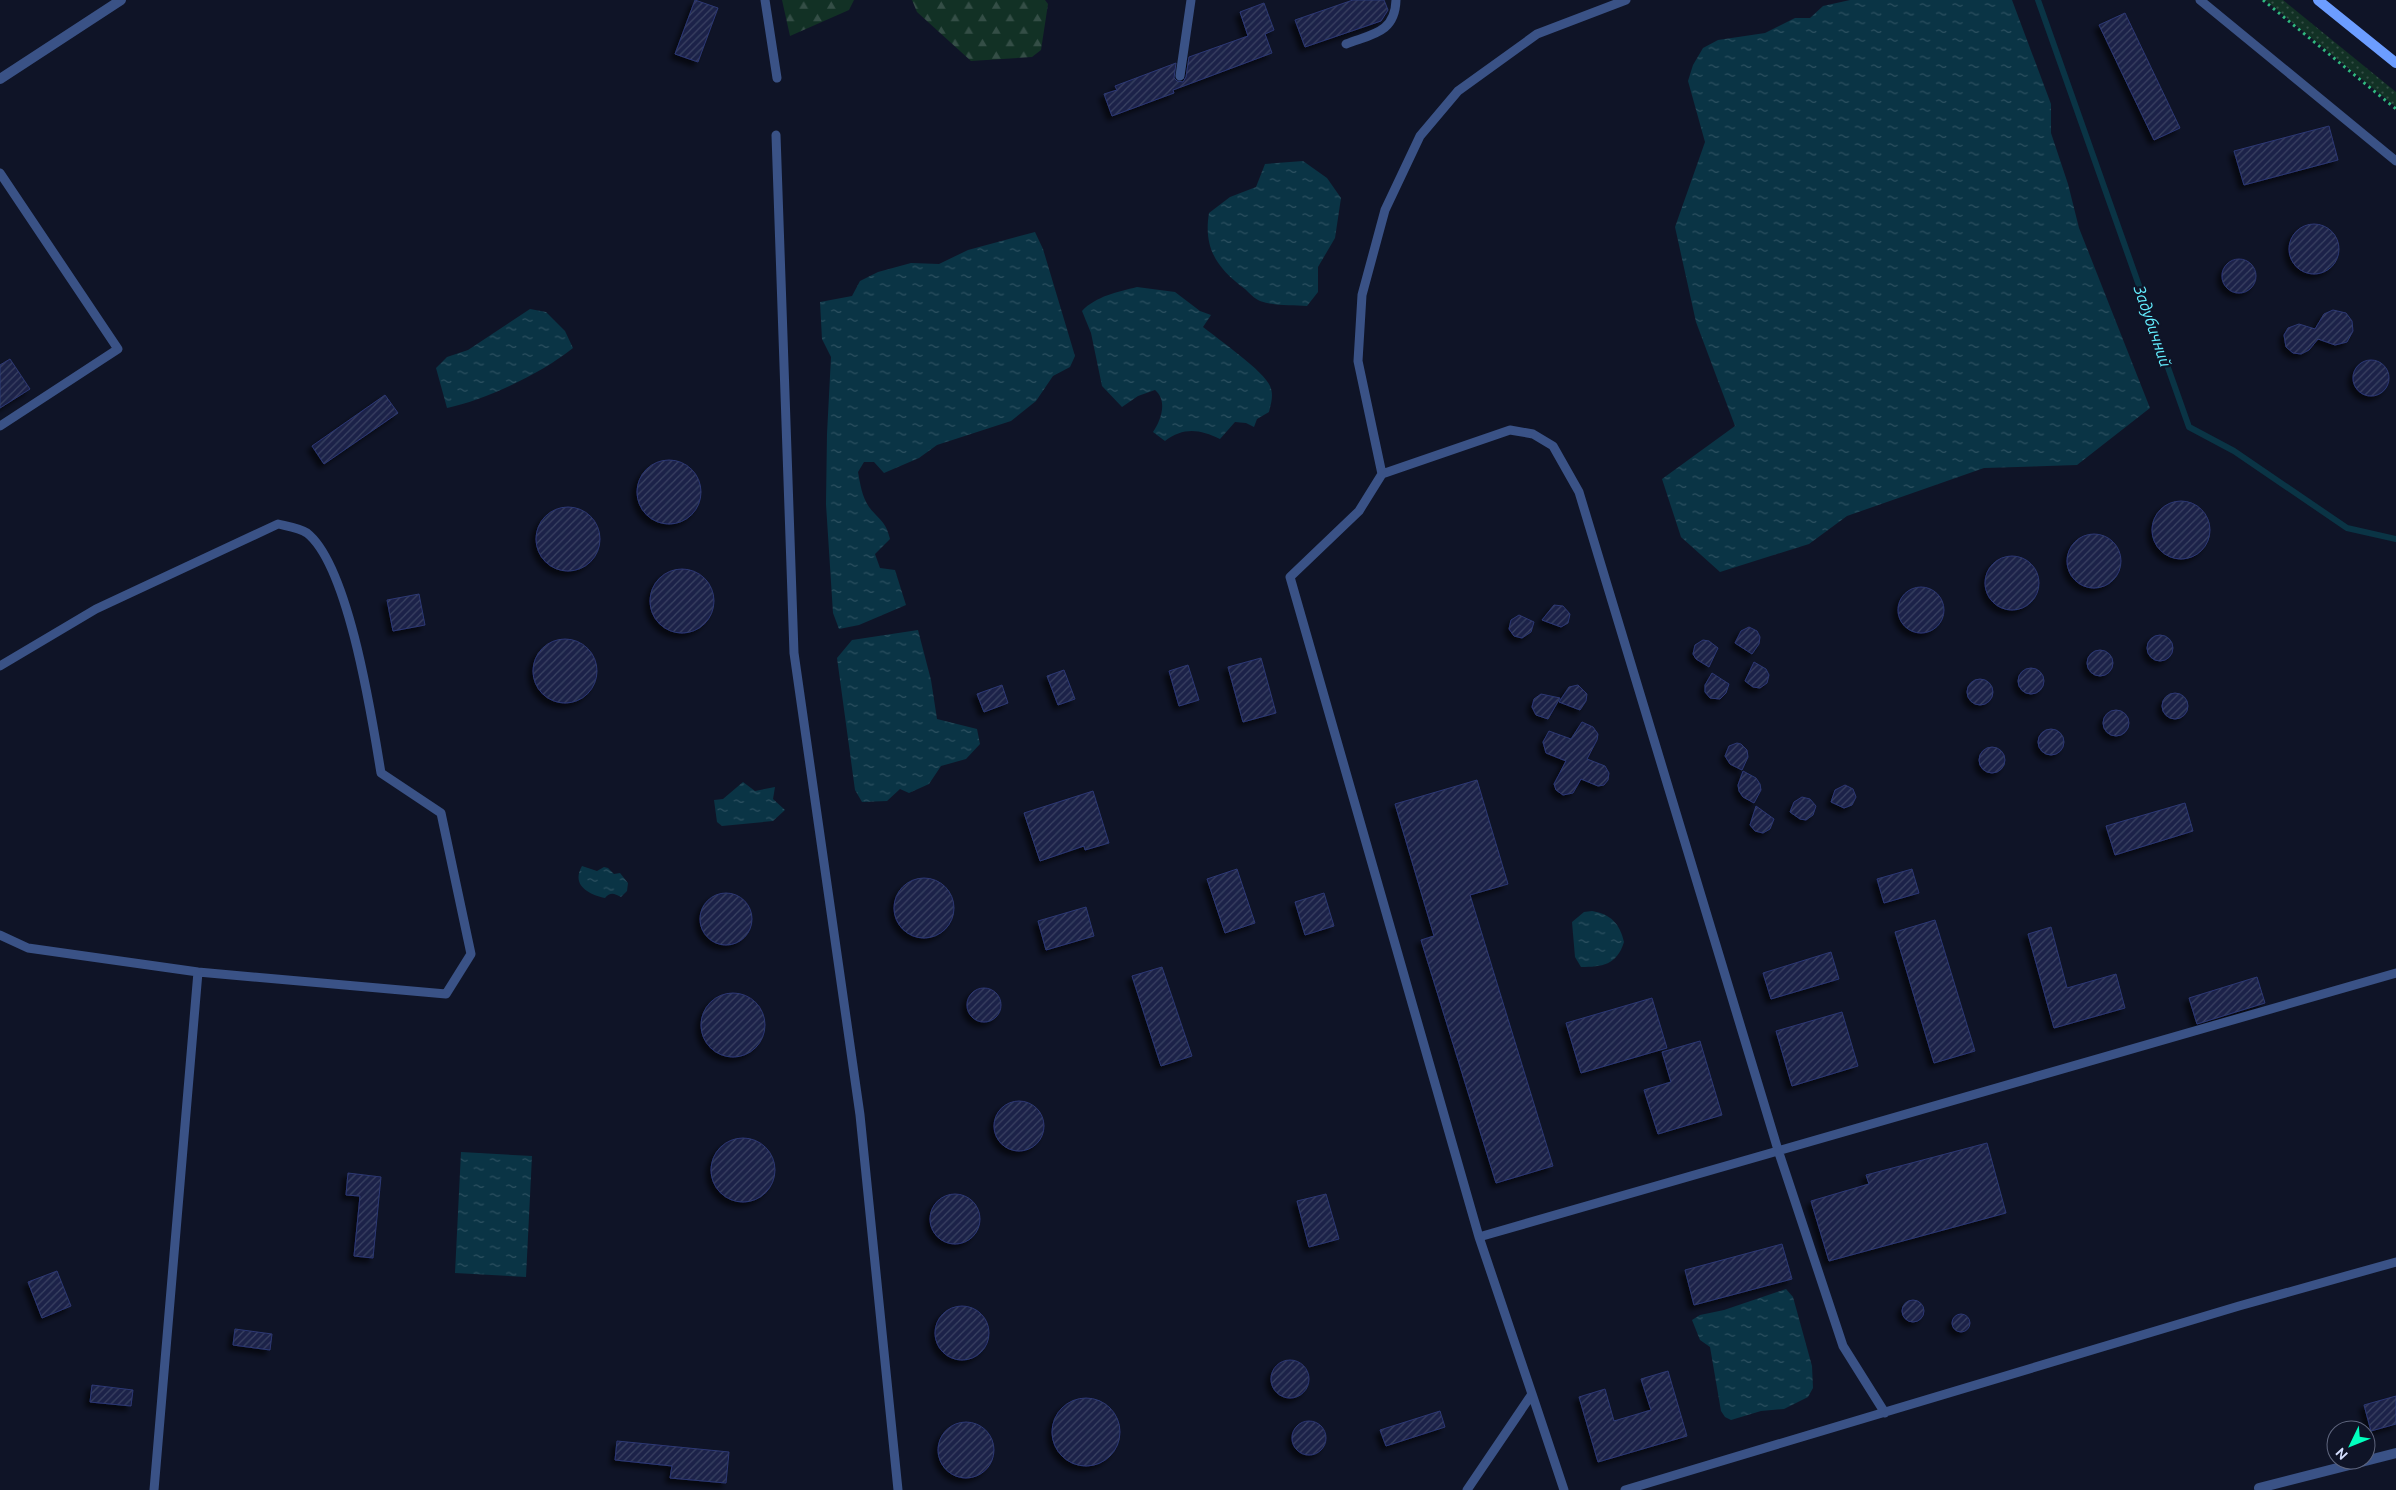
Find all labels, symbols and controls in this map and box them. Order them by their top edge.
water label: Задубичний [2130,282,2175,369]
north arrow [2326,1420,2376,1470]
text: N [2332,1445,2351,1463]

